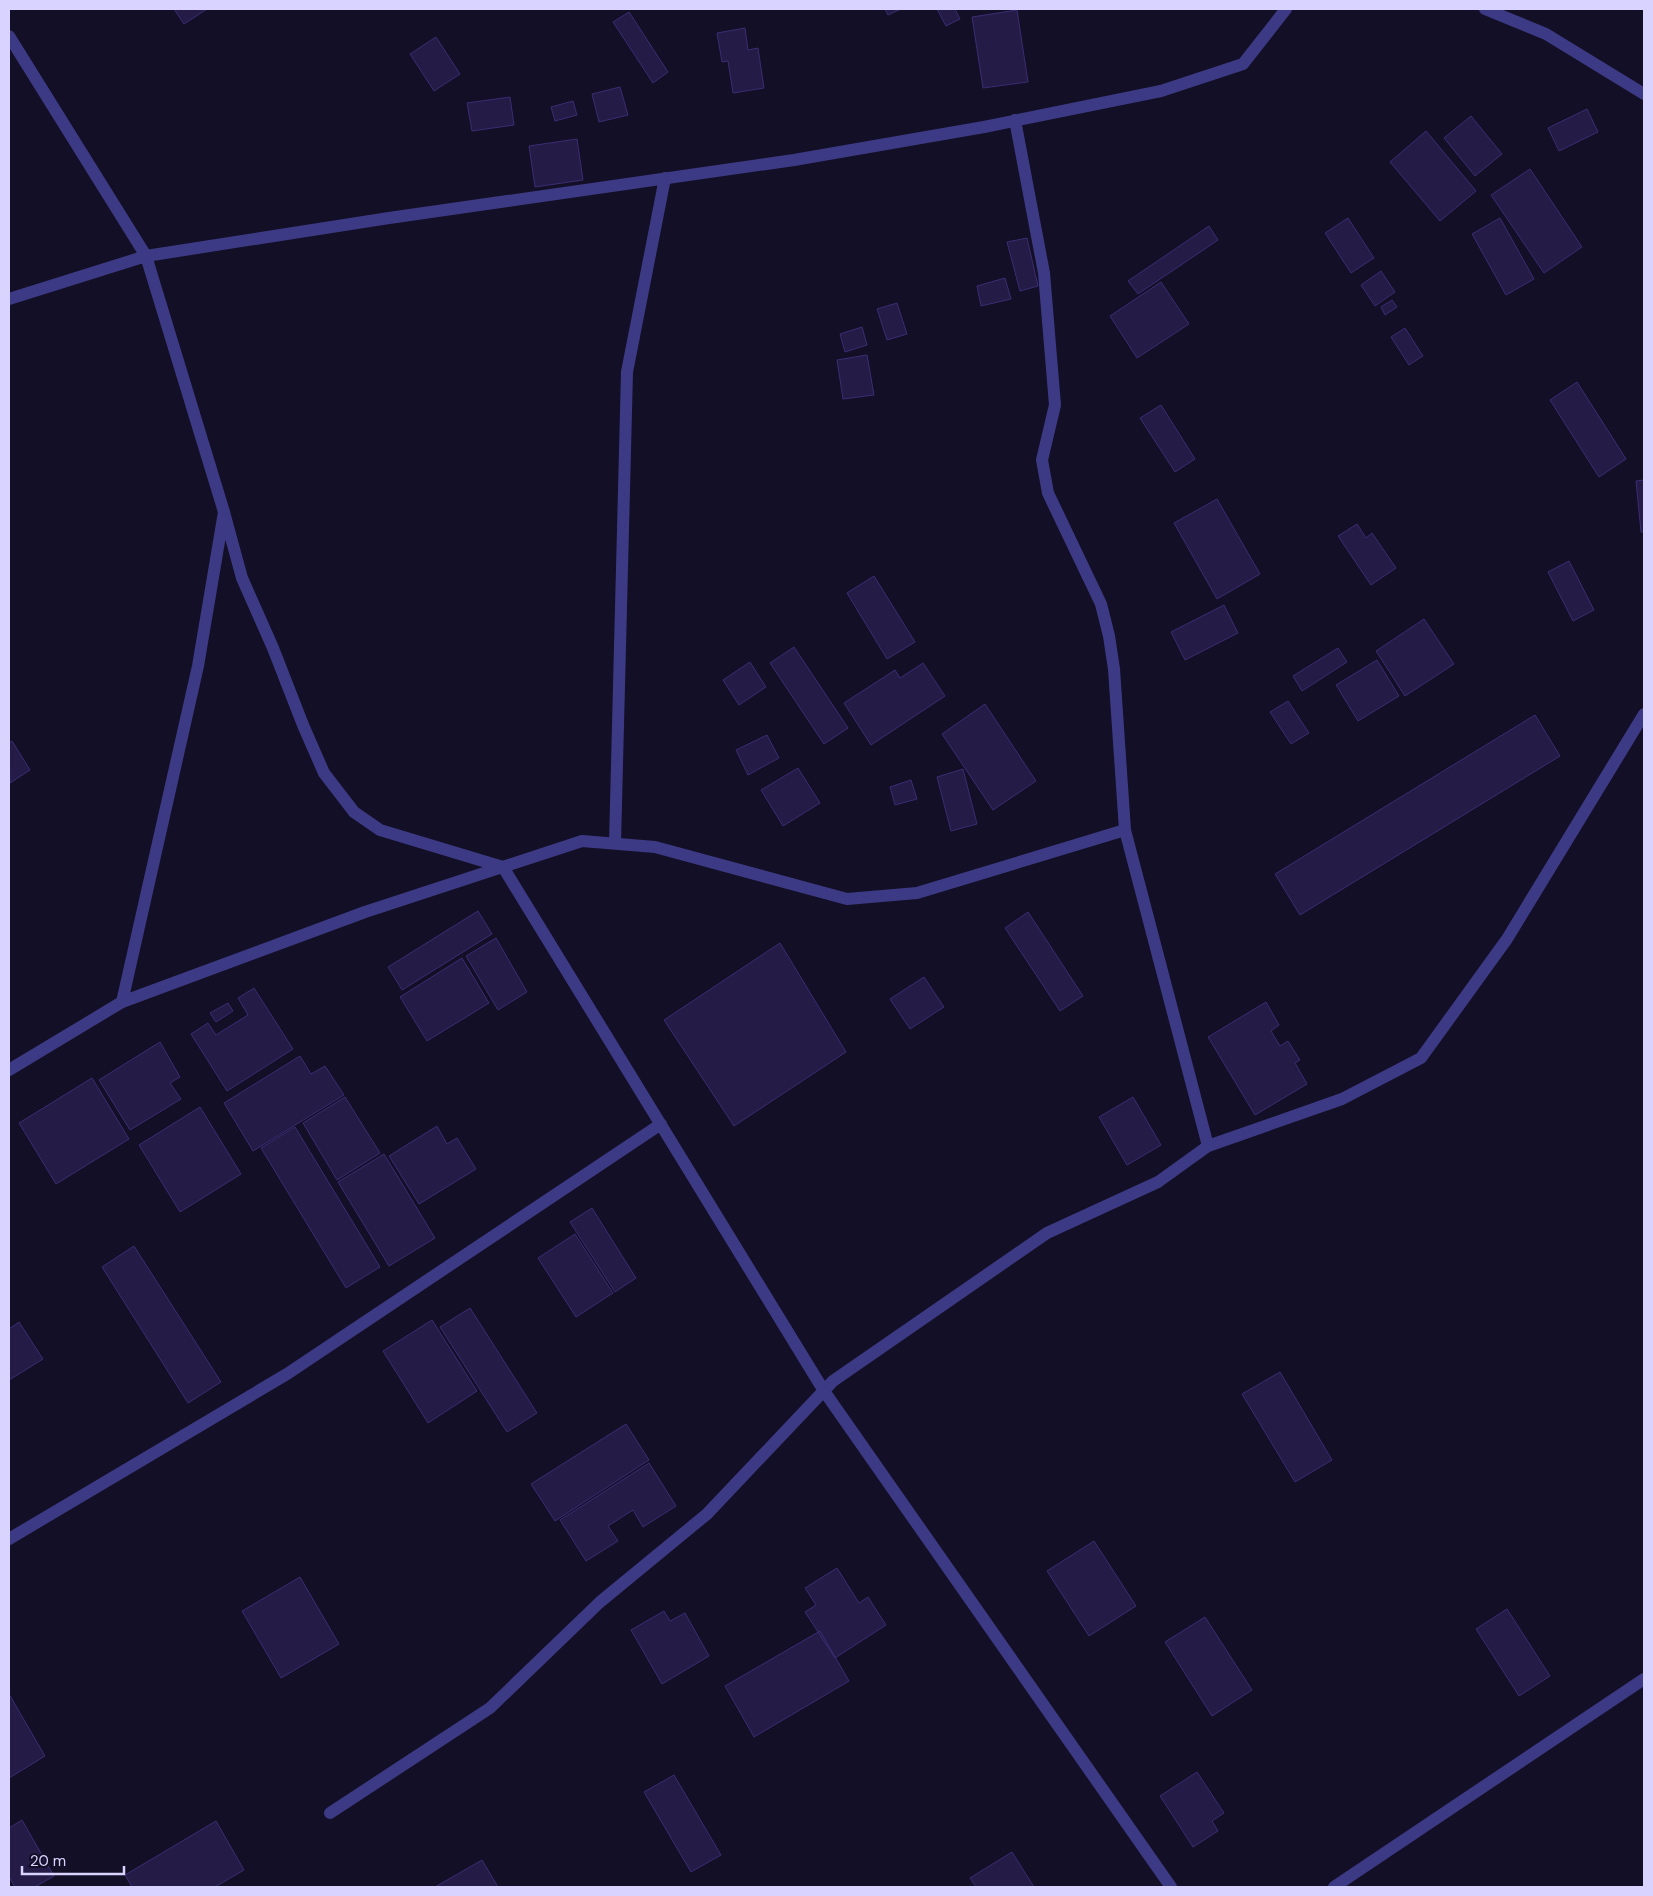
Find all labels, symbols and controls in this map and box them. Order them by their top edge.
scale bar [22,1844,125,1876]
text: 20 m [30,1851,66,1871]

